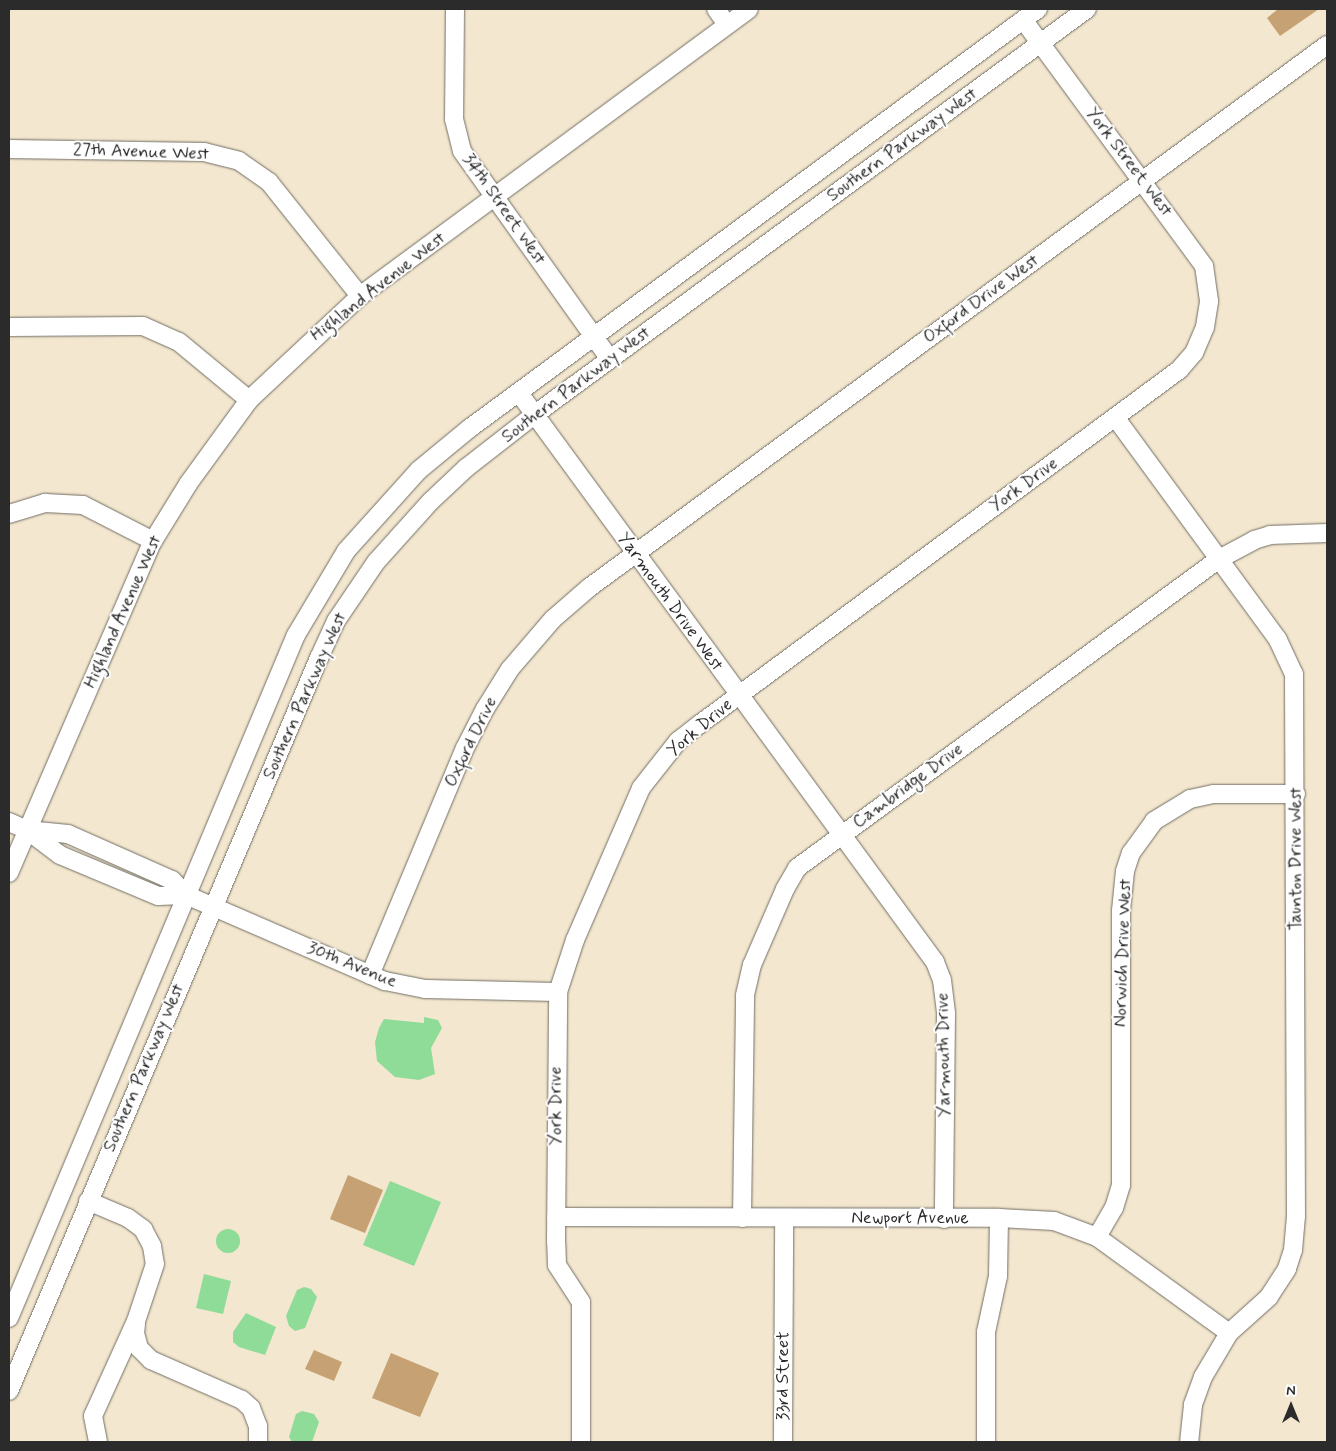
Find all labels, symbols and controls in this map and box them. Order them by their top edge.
street label: Southern Parkway West [824,84,980,206]
street label: York Street West [1080,102,1178,222]
street label: 27th Avenue West [73,139,209,165]
street label: 34th Street West [457,149,551,269]
street label: Highland Avenue West [305,227,451,347]
street label: Oxford Drive West [919,250,1043,348]
street label: Southern Parkway West [498,323,654,447]
street label: York Drive [986,453,1062,517]
street label: Yarmouth Drive West [612,528,728,676]
street label: Highland Avenue West [79,531,167,693]
street label: Southern Parkway West [259,610,351,782]
street label: Oxford Drive [440,694,502,790]
street label: York Drive [663,694,737,762]
street label: Cambridge Drive [848,739,968,833]
street label: Taunton Drive West [1285,787,1307,931]
street label: Norwich Drive West [1110,878,1136,1028]
street label: 30th Avenue [304,937,400,993]
street label: Southern Parkway West [99,982,189,1154]
street label: Yarmouth Drive [932,992,956,1118]
street label: York Drive [545,1066,567,1146]
street label: Newport Avenue [849,1207,971,1229]
street label: 33rd Street [772,1332,794,1420]
north arrow [1266,1381,1316,1431]
text: N [1286,1382,1296,1400]

